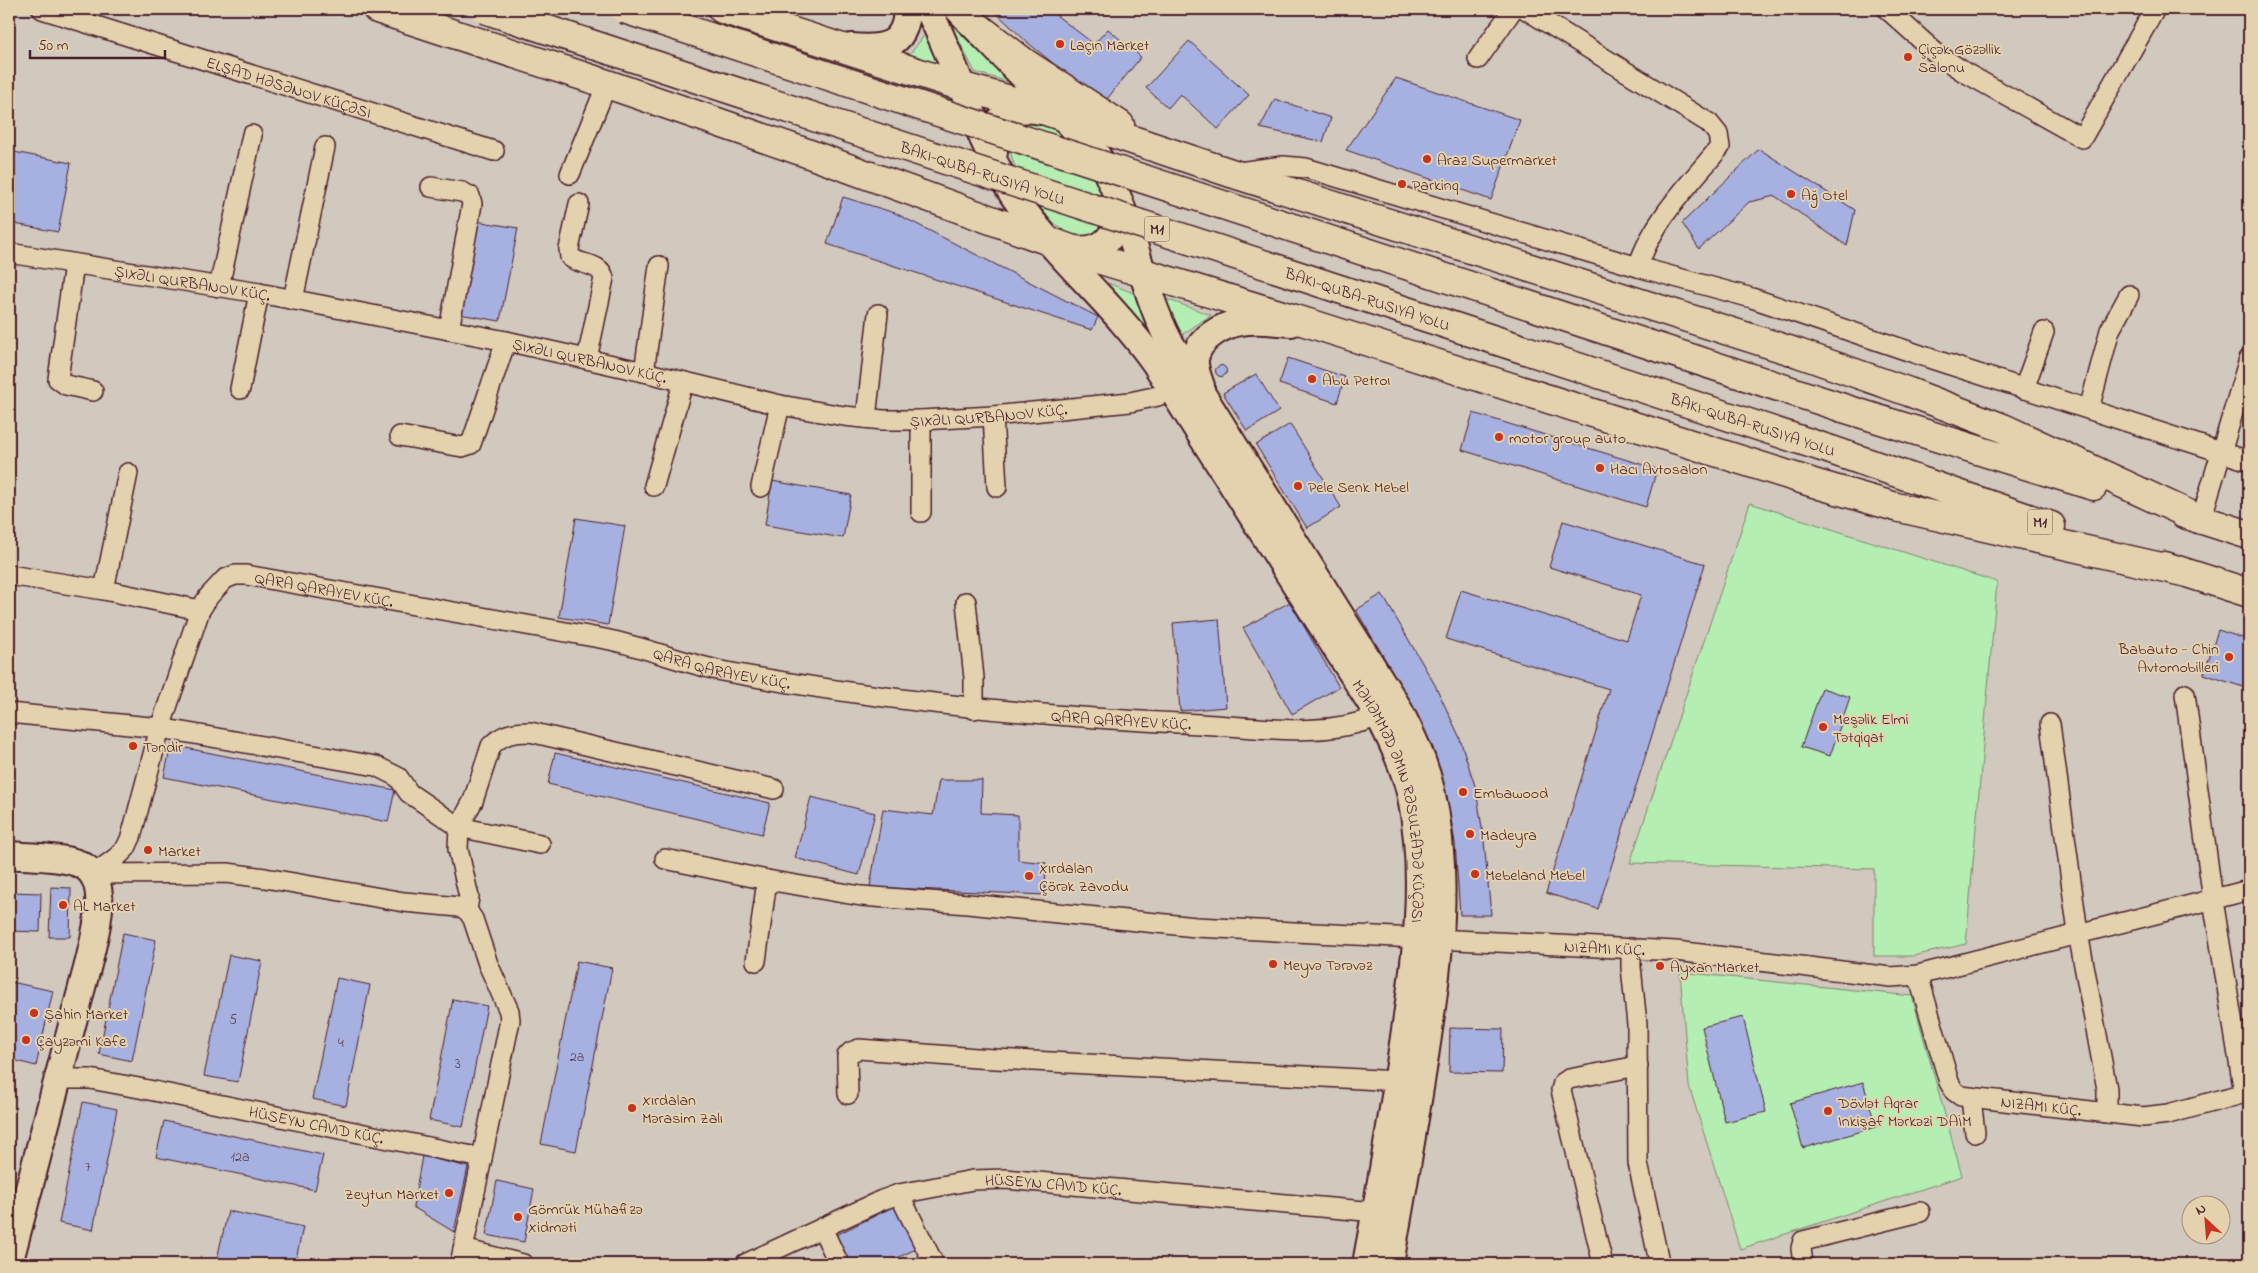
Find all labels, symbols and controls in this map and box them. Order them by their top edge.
scale bar [30,28,165,60]
place label: Laçın Market [1070,34,1150,58]
text: 50 m [38,35,69,57]
marker: Laçın Market [1054,38,1066,50]
place label: Çiçək Gözəllik Salonu [1918,38,2002,80]
street label: ELŞAD HƏSƏNOV KÜÇƏSI [203,51,374,126]
marker: Çiçək Gözəllik Salonu [1902,51,1914,63]
street label: BAKI-QUBA-RUSIYA YOLU [896,136,1068,212]
place label: Araz Supermarket [1437,149,1558,173]
marker: Araz Supermarket [1421,153,1433,165]
place label: Parkinq [1412,174,1459,198]
marker: Parkinq [1396,178,1408,190]
place label: Ağ Otel [1801,184,1848,208]
marker: Ağ Otel [1785,188,1797,200]
road number: M1 [1144,216,1170,242]
street label: ŞIXƏLI QURBANOV KÜÇ. [113,260,272,309]
street label: BAKI-QUBA-RUSIYA YOLU [1281,262,1453,338]
street label: ŞIXƏLI QURBANOV KÜÇ. [510,333,669,391]
place label: Abu Petroı [1322,369,1391,393]
marker: Abu Petroı [1306,373,1318,385]
street label: BAKI-QUBA-RUSIYA YOLU [1666,388,1838,464]
street label: ŞIXƏLI QURBANOV KÜÇ. [910,398,1068,434]
place label: motor group auto [1509,427,1626,451]
marker: motor group auto [1493,431,1505,443]
place label: Hacı Avtosalon [1610,458,1707,482]
marker: Hacı Avtosalon [1594,462,1606,474]
place label: Pele Senk Mebel [1308,476,1409,500]
marker: Pele Senk Mebel [1292,480,1304,492]
road number: M1 [2028,510,2052,534]
street label: QARA QARAYEV KÜÇ. [253,567,395,615]
place label: Babauto - Chin Avtomobilleri [2118,638,2219,680]
street label: QARA QARAYEV KÜÇ. [650,642,792,697]
marker: Babauto - Chin Avtomobilleri [2223,651,2235,663]
street label: MƏHƏMMƏD ƏMIN RƏSULZADƏ KÜÇƏSI [1345,675,1429,924]
street label: QARA QARAYEV KÜÇ. [1050,705,1192,738]
place label: Meşəlik Elmi Tətqiqat [1833,708,1909,750]
marker: Meşəlik Elmi Tətqiqat [1817,721,1829,733]
place label: Təndir [143,736,183,760]
marker: Təndir [127,740,139,752]
place label: Embawood [1473,782,1548,806]
marker: Embawood [1457,786,1469,798]
place label: Madeyra [1480,824,1537,848]
marker: Madeyra [1464,828,1476,840]
place label: Market [158,840,201,864]
marker: Market [142,844,154,856]
place label: Xırdalan Çörək Zavodu [1039,857,1129,899]
place label: Mebeland Mebel [1485,864,1585,888]
marker: Mebeland Mebel [1469,868,1481,880]
marker: Xırdalan Çörək Zavodu [1023,870,1035,882]
place label: AL Market [73,895,136,919]
marker: AL Market [57,899,69,911]
street label: NIZAMI KÜÇ. [1563,935,1645,963]
place label: Meyvə Tərəvəz [1283,954,1373,978]
place label: Ayxan Market [1670,956,1760,980]
marker: Meyvə Tərəvəz [1267,958,1279,970]
marker: Ayxan Market [1654,960,1666,972]
place label: Şahin Market [44,1003,129,1027]
marker: Şahin Market [28,1007,40,1019]
house number: 5 [229,1010,237,1031]
place label: Çayzəmi Kafe [36,1030,127,1054]
house number: 4 [338,1033,344,1054]
marker: Çayzəmi Kafe [20,1034,32,1046]
house number: 2a [570,1047,584,1068]
house number: 3 [455,1054,461,1075]
place label: Xırdalan Mərasim Zalı [642,1089,723,1131]
street label: NIZAMI KÜÇ. [1999,1091,2083,1124]
place label: Dövlət Aqrar Inkişaf Mərkəzi DAİM [1837,1092,1972,1134]
street label: HÜSEYN CAVID KÜÇ. [246,1101,386,1152]
marker: Xırdalan Mərasim Zalı [626,1102,638,1114]
marker: Dövlət Aqrar Inkişaf Mərkəzi DAİM [1822,1105,1834,1117]
house number: 12a [231,1147,249,1168]
house number: 7 [85,1157,91,1178]
street label: HÜSEYN CAVID KÜÇ. [984,1169,1122,1203]
place label: Zeytun Market [345,1183,440,1207]
marker: Zeytun Market [443,1187,455,1199]
north arrow [2180,1196,2230,1246]
place label: Gömrük Mühafizə Xidməti [528,1198,643,1240]
text: N [2192,1198,2210,1221]
marker: Gömrük Mühafizə Xidməti [512,1211,524,1223]

